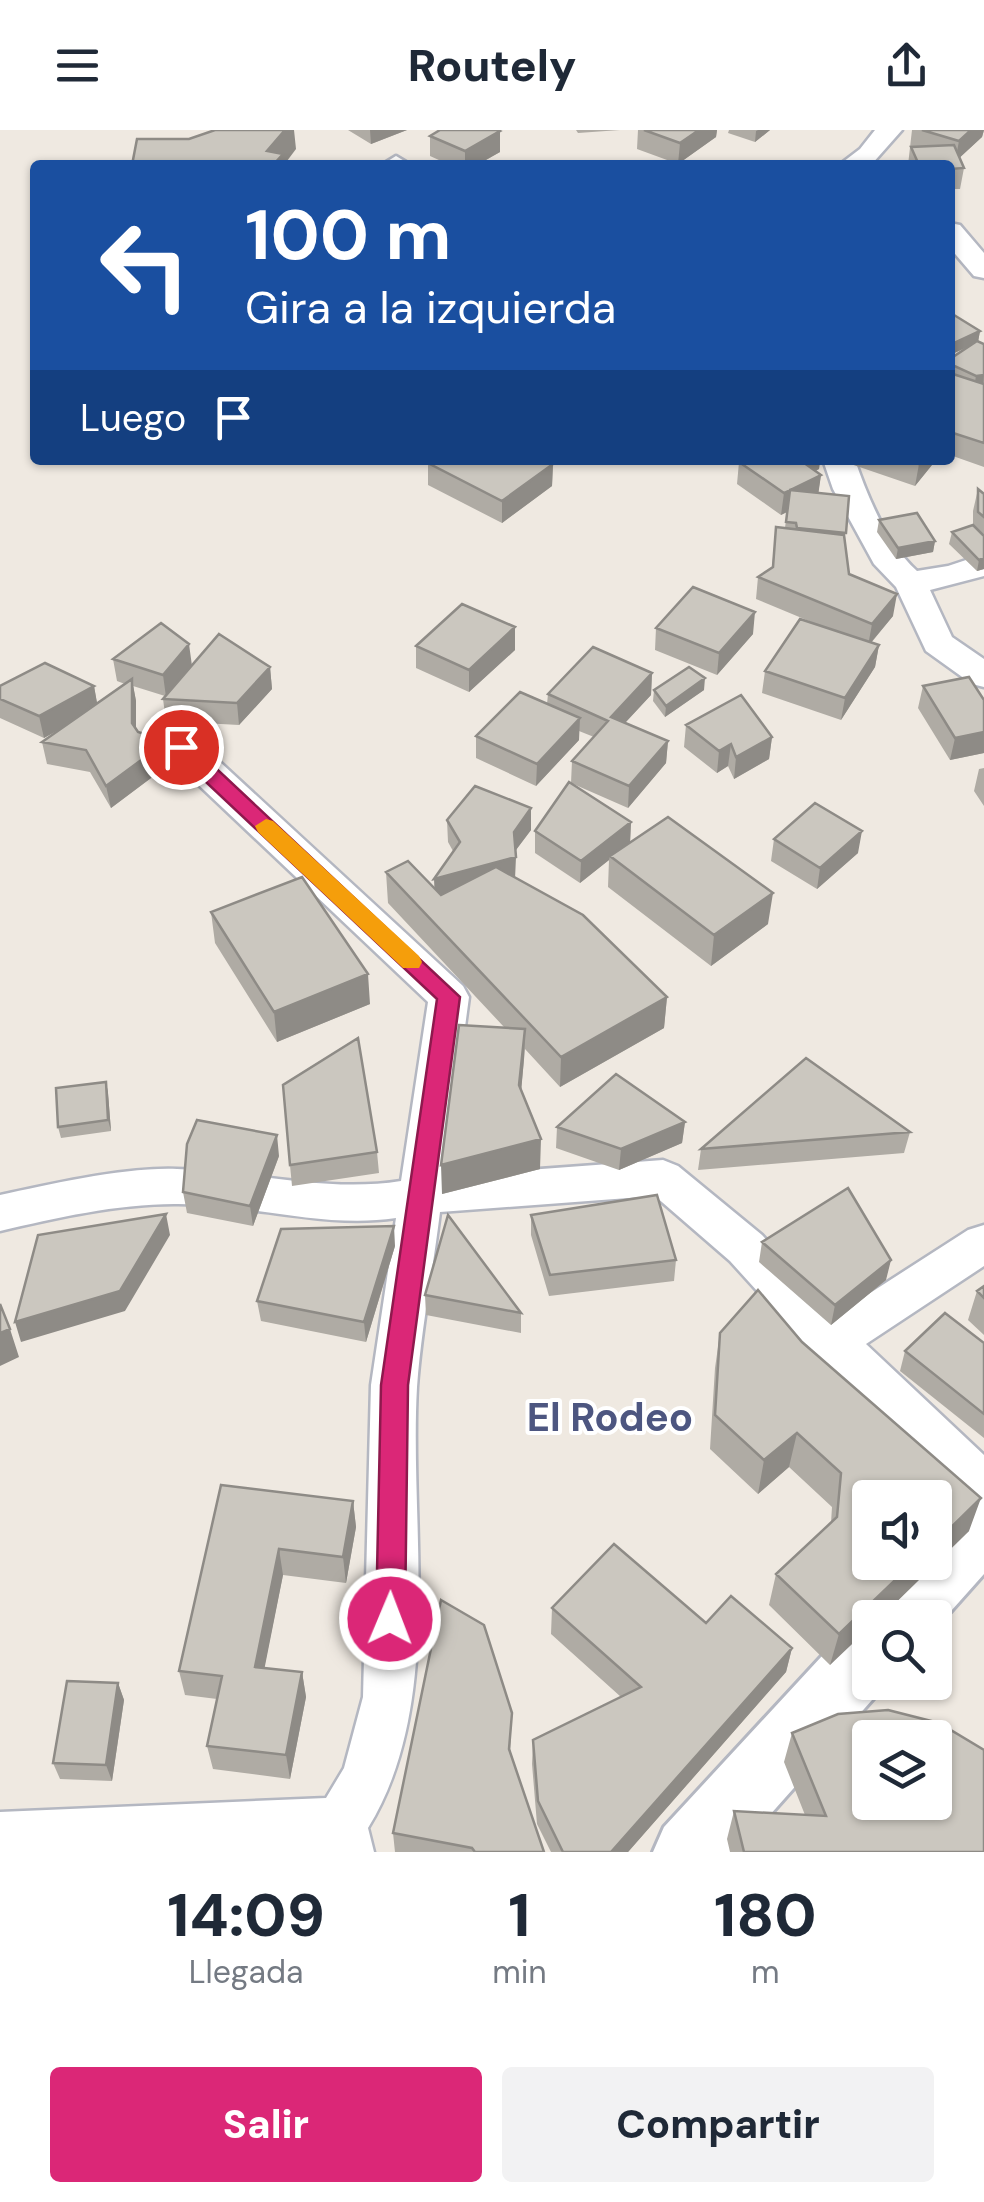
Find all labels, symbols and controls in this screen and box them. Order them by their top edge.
text: Routely [408,36,576,95]
icon: menu [50,38,105,93]
icon: share [879,38,934,93]
text: 100 m [245,190,451,281]
icon: left [80,200,210,330]
text: Gira a la izquierda [245,278,616,337]
icon: arrive [206,390,261,445]
text: Luego [80,393,186,443]
pin [139,705,224,790]
icon: arrive [154,720,209,775]
district label: El Rodeo [527,1391,693,1443]
map controls [852,1480,952,1820]
button: sound [852,1480,952,1580]
position arrow [338,1567,442,1671]
button: search [852,1600,952,1700]
button: layers [852,1720,952,1820]
text: 14:09 [167,1876,325,1955]
text: 1 [508,1876,531,1955]
text: 180 [714,1876,817,1955]
text: Llegada [189,1951,303,1993]
text: min [492,1951,547,1993]
text: m [751,1951,780,1993]
button: Salir [50,2067,482,2182]
button: Compartir [502,2067,934,2182]

